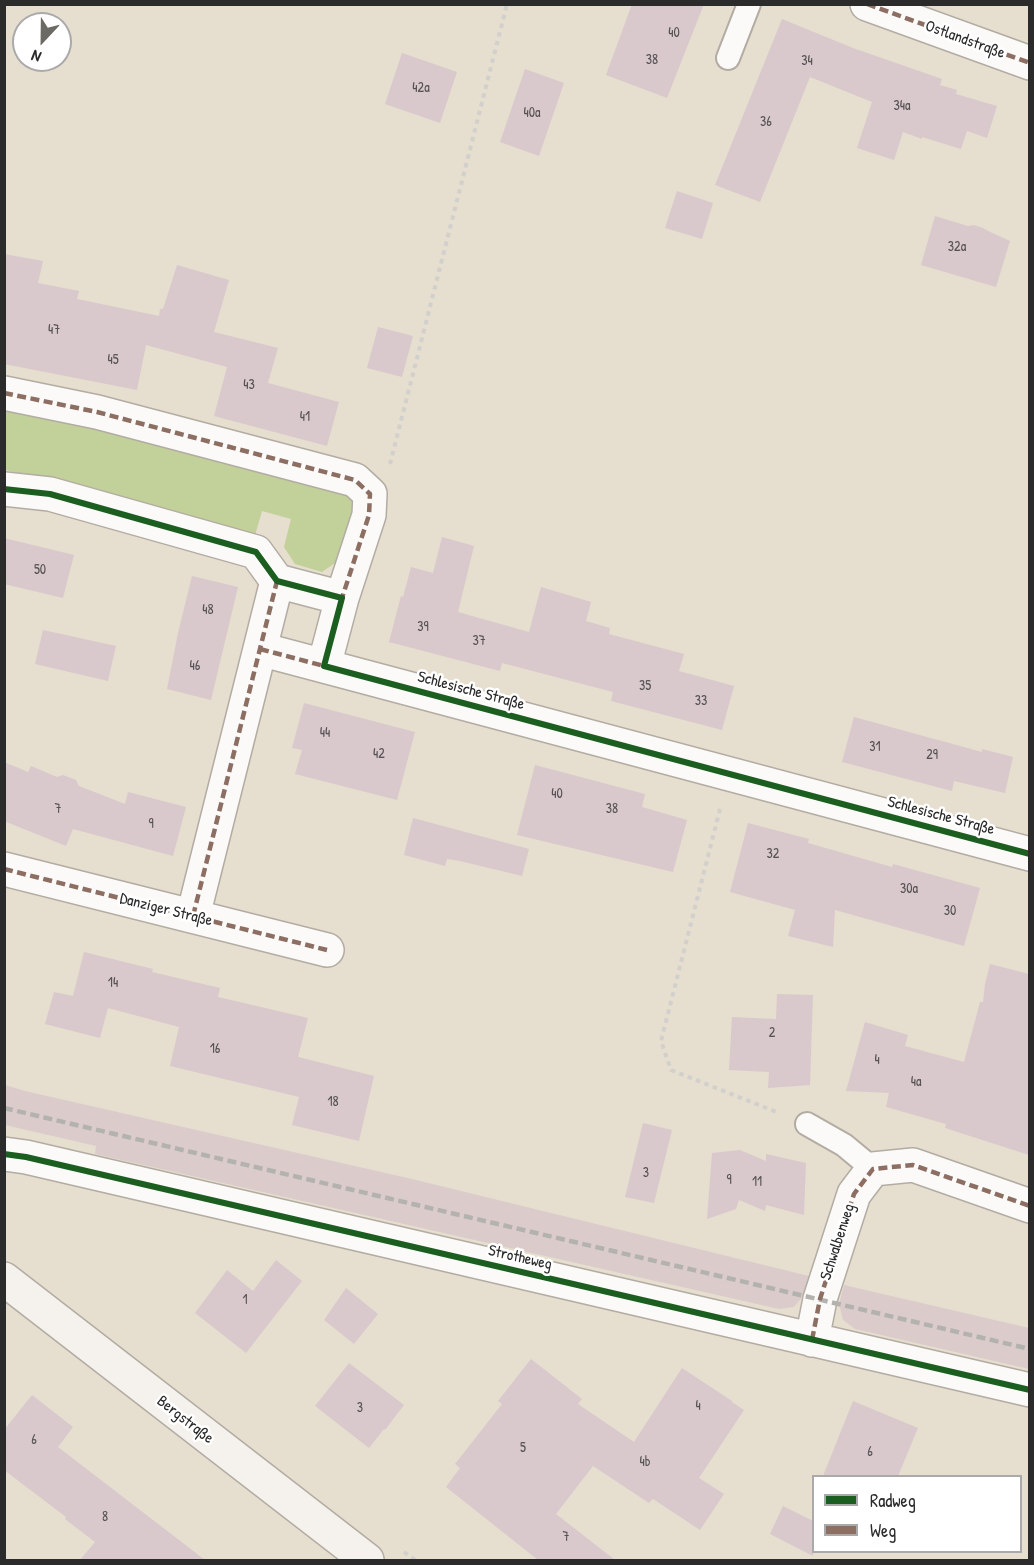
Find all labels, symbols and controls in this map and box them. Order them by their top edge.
north arrow [12,12,72,72]
street label: Ostlandstraße [922,17,1008,63]
house number: 40 [668,25,680,41]
text: N [28,45,44,69]
house number: 38 [646,52,658,68]
house number: 34 [801,53,813,69]
house number: 42a [412,80,430,96]
house number: 34a [893,98,911,114]
house number: 40a [523,105,541,121]
house number: 36 [760,114,772,130]
house number: 32a [948,239,966,255]
house number: 47 [48,322,60,338]
house number: 45 [107,352,119,368]
house number: 43 [243,377,255,393]
house number: 41 [300,409,310,425]
house number: 50 [34,562,46,578]
house number: 48 [202,602,214,618]
house number: 39 [417,619,429,635]
house number: 37 [472,633,486,649]
house number: 46 [190,658,200,674]
street label: Schlesische Straße [415,668,527,714]
house number: 35 [639,678,651,694]
house number: 33 [695,693,707,709]
house number: 44 [320,725,330,741]
house number: 31 [869,739,881,755]
house number: 42 [373,746,385,762]
house number: 29 [926,747,938,763]
house number: 40 [551,786,563,802]
street label: Schlesische Straße [885,793,997,839]
house number: 7 [55,801,61,817]
house number: 38 [606,801,618,817]
house number: 9 [148,816,154,832]
house number: 32 [767,846,779,862]
house number: 30a [900,881,918,897]
street label: Danziger Straße [118,889,214,931]
house number: 30 [944,903,956,919]
house number: 14 [108,975,118,991]
house number: 2 [769,1025,775,1041]
house number: 16 [210,1041,220,1057]
house number: 4 [874,1052,880,1068]
house number: 4a [911,1074,921,1090]
house number: 18 [327,1094,339,1110]
house number: 3 [643,1165,649,1181]
house number: 9 [726,1172,732,1188]
house number: 11 [752,1174,762,1190]
street label: Schwalbenweg [817,1201,859,1283]
street label: Strotheweg [486,1241,554,1275]
house number: 1 [242,1292,248,1308]
street label: Bergstraße [153,1392,217,1448]
house number: 4 [695,1398,701,1414]
house number: 3 [357,1400,363,1416]
house number: 6 [31,1432,37,1448]
house number: 5 [520,1440,526,1456]
house number: 6 [867,1444,873,1460]
house number: 4b [639,1454,651,1470]
legend [812,1475,1022,1553]
text: Radweg [870,1488,916,1513]
house number: 8 [102,1509,108,1525]
text: Weg [870,1518,896,1543]
house number: 7 [563,1529,569,1545]

